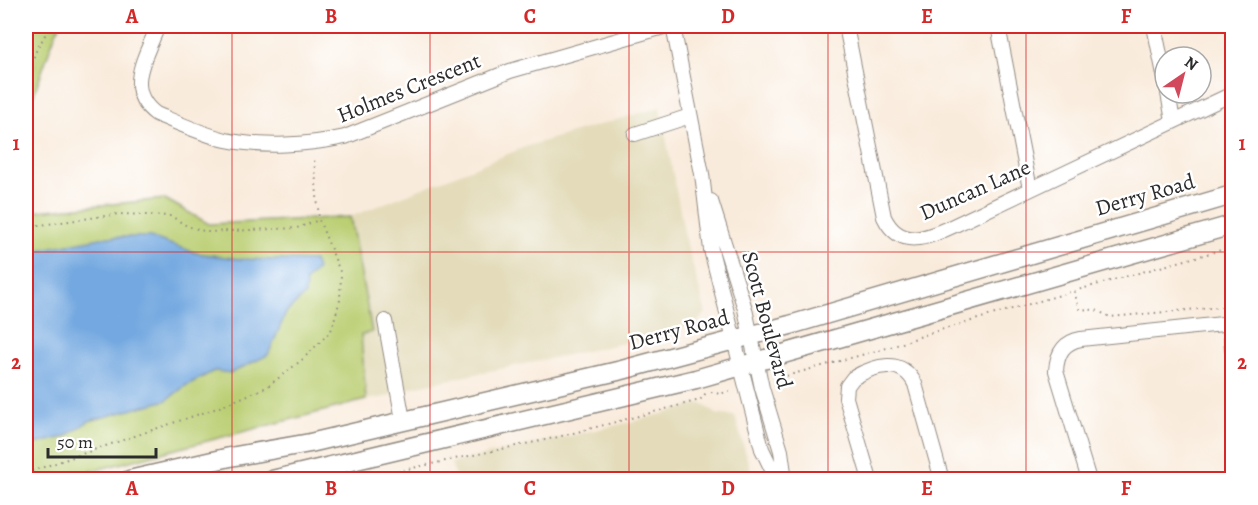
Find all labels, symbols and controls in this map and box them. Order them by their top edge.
text: A [125,3,139,30]
text: B [325,3,337,30]
text: C [524,3,536,30]
text: D [721,3,735,30]
text: E [921,3,933,30]
text: F [1121,3,1132,30]
north arrow [1153,45,1213,105]
street label: Holmes Crescent [333,46,485,130]
text: N [1180,51,1202,76]
text: 1 [12,130,20,157]
text: 1 [1238,130,1246,157]
street label: Duncan Lane [915,152,1035,228]
street label: Derry Road [1092,166,1199,224]
street label: Scott Boulevard [734,248,800,392]
street label: Derry Road [626,302,733,358]
text: 2 [11,349,21,376]
text: 2 [1237,349,1247,376]
scale bar [48,421,156,459]
text: 50 m [57,430,93,454]
text: A [125,475,139,502]
text: B [325,475,337,502]
text: C [524,475,536,502]
text: D [721,475,735,502]
text: E [921,475,933,502]
text: F [1121,475,1132,502]

